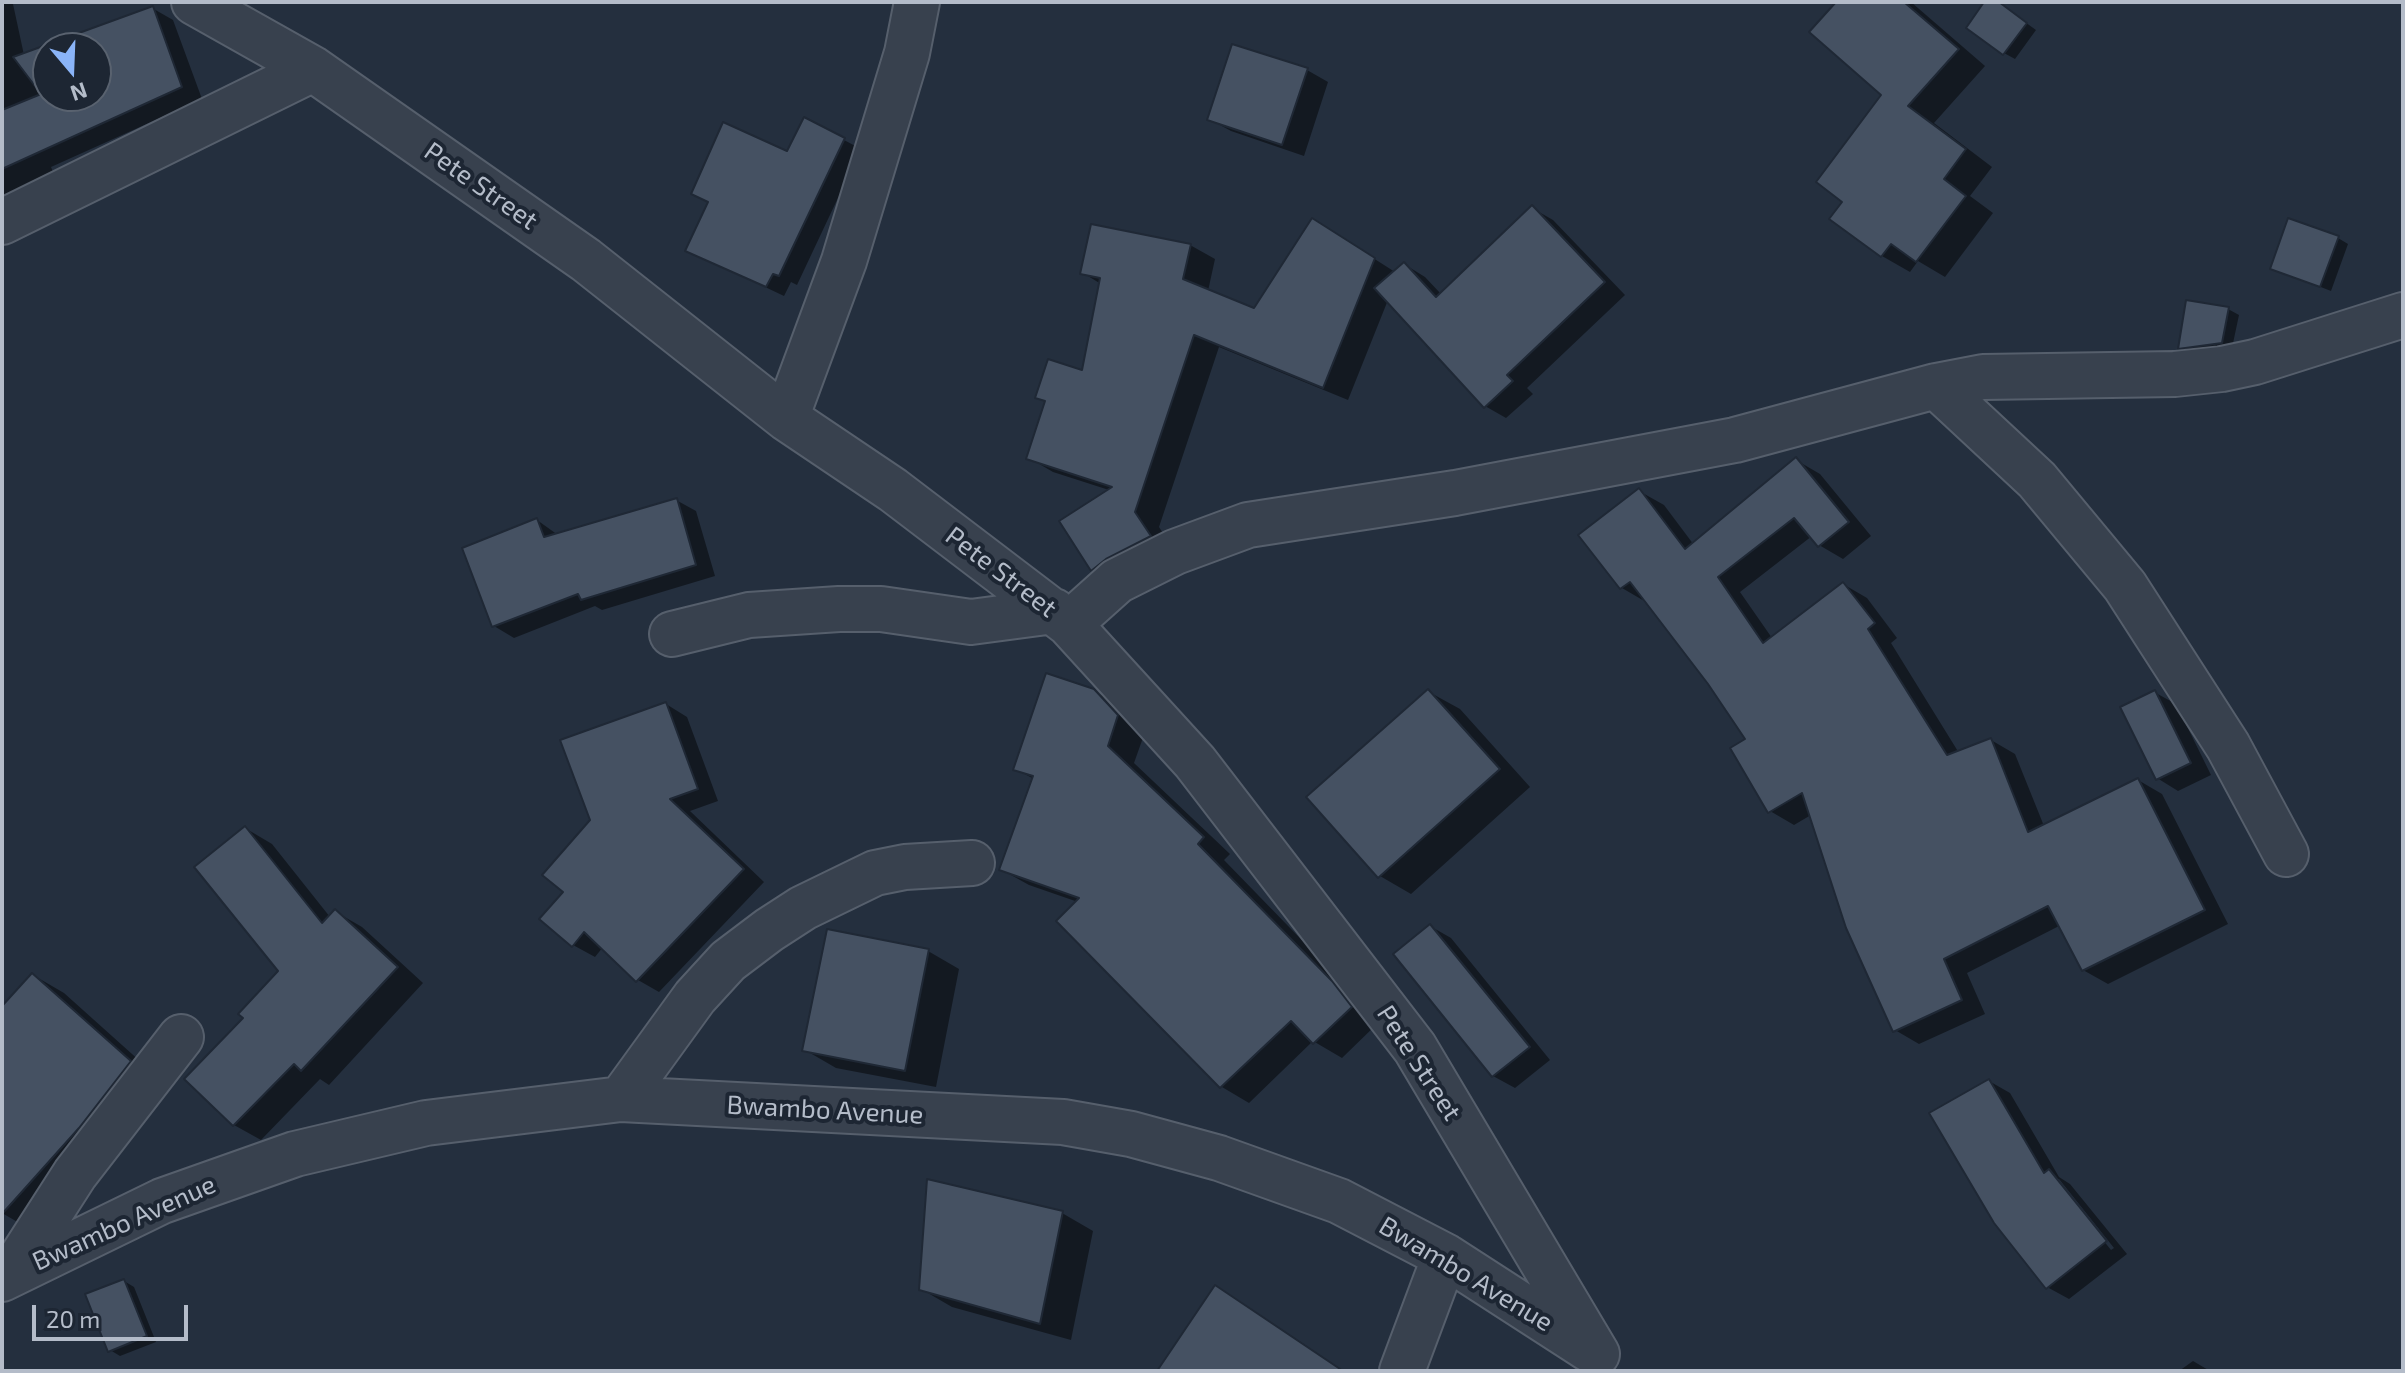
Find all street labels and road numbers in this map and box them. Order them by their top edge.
street label: Pete Street [418,136,544,236]
street label: Pete Street [939,520,1063,624]
street label: Pete Street [1370,1000,1468,1126]
street label: Bwambo Avenue [726,1089,924,1131]
street label: Bwambo Avenue [28,1169,220,1277]
street label: Bwambo Avenue [1374,1210,1558,1338]

